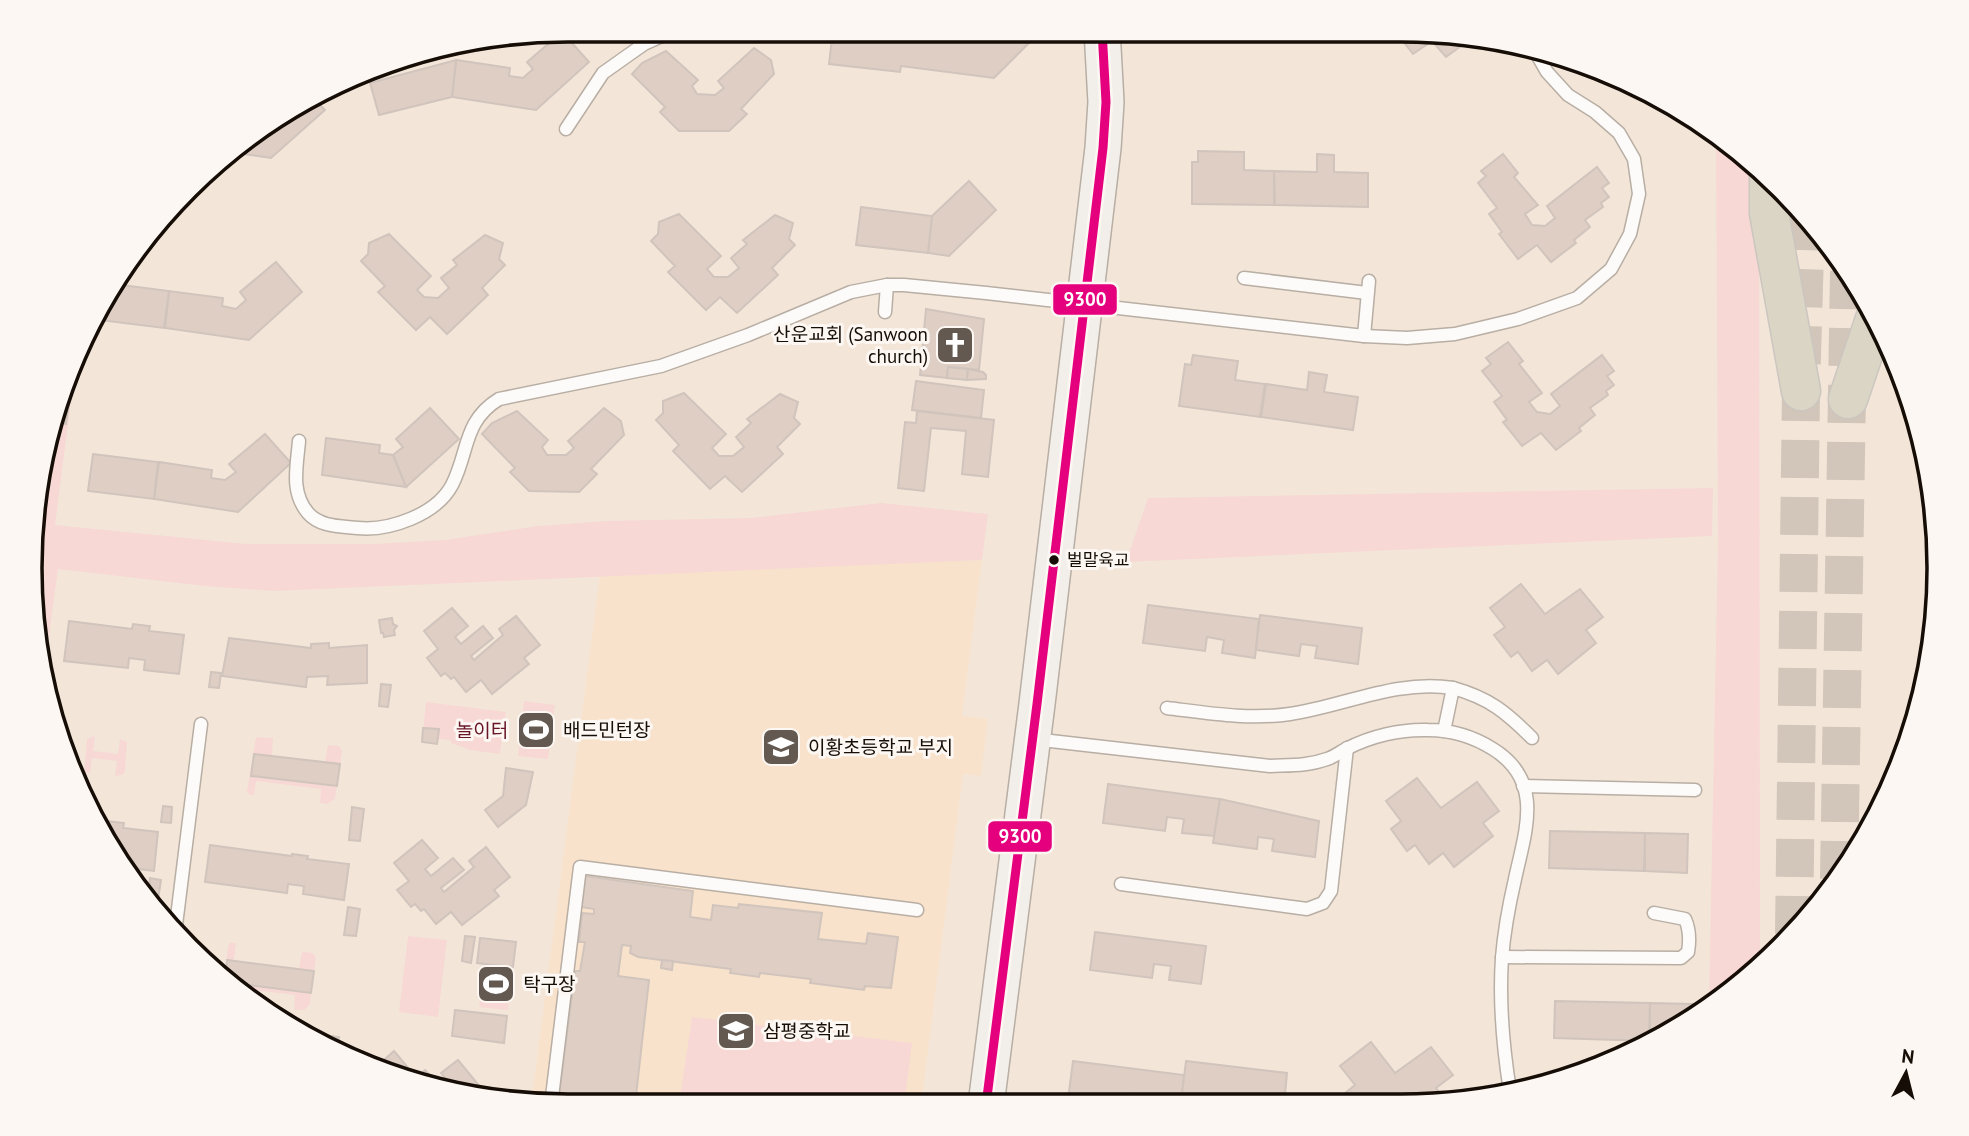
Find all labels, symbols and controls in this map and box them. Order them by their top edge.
line badge: 9300 [1052,283,1118,316]
text: 9300 [1063,287,1107,311]
place label: 산운교회 (Sanwoon church) [773,322,928,368]
church icon: 산운교회 (Sanwoon church) [934,324,976,366]
place label: 벌말육교 [1067,549,1130,571]
marker: 벌말육교 [1047,553,1061,567]
sports icon: 배드민턴장 [515,709,557,751]
park label: 놀이터 [456,718,508,742]
place label: 배드민턴장 [563,718,650,742]
school or university icon: 이황초등학교 부지 [760,726,802,768]
place label: 이황초등학교 부지 [808,735,953,759]
line badge: 9300 [987,820,1053,853]
text: 9300 [998,824,1042,848]
sports icon: 탁구장 [475,963,517,1005]
place label: 탁구장 [523,972,575,996]
school or university icon: 삼평중학교 [715,1010,757,1052]
place label: 삼평중학교 [763,1019,850,1043]
north arrow [1871,1038,1941,1108]
text: N [1900,1043,1916,1069]

